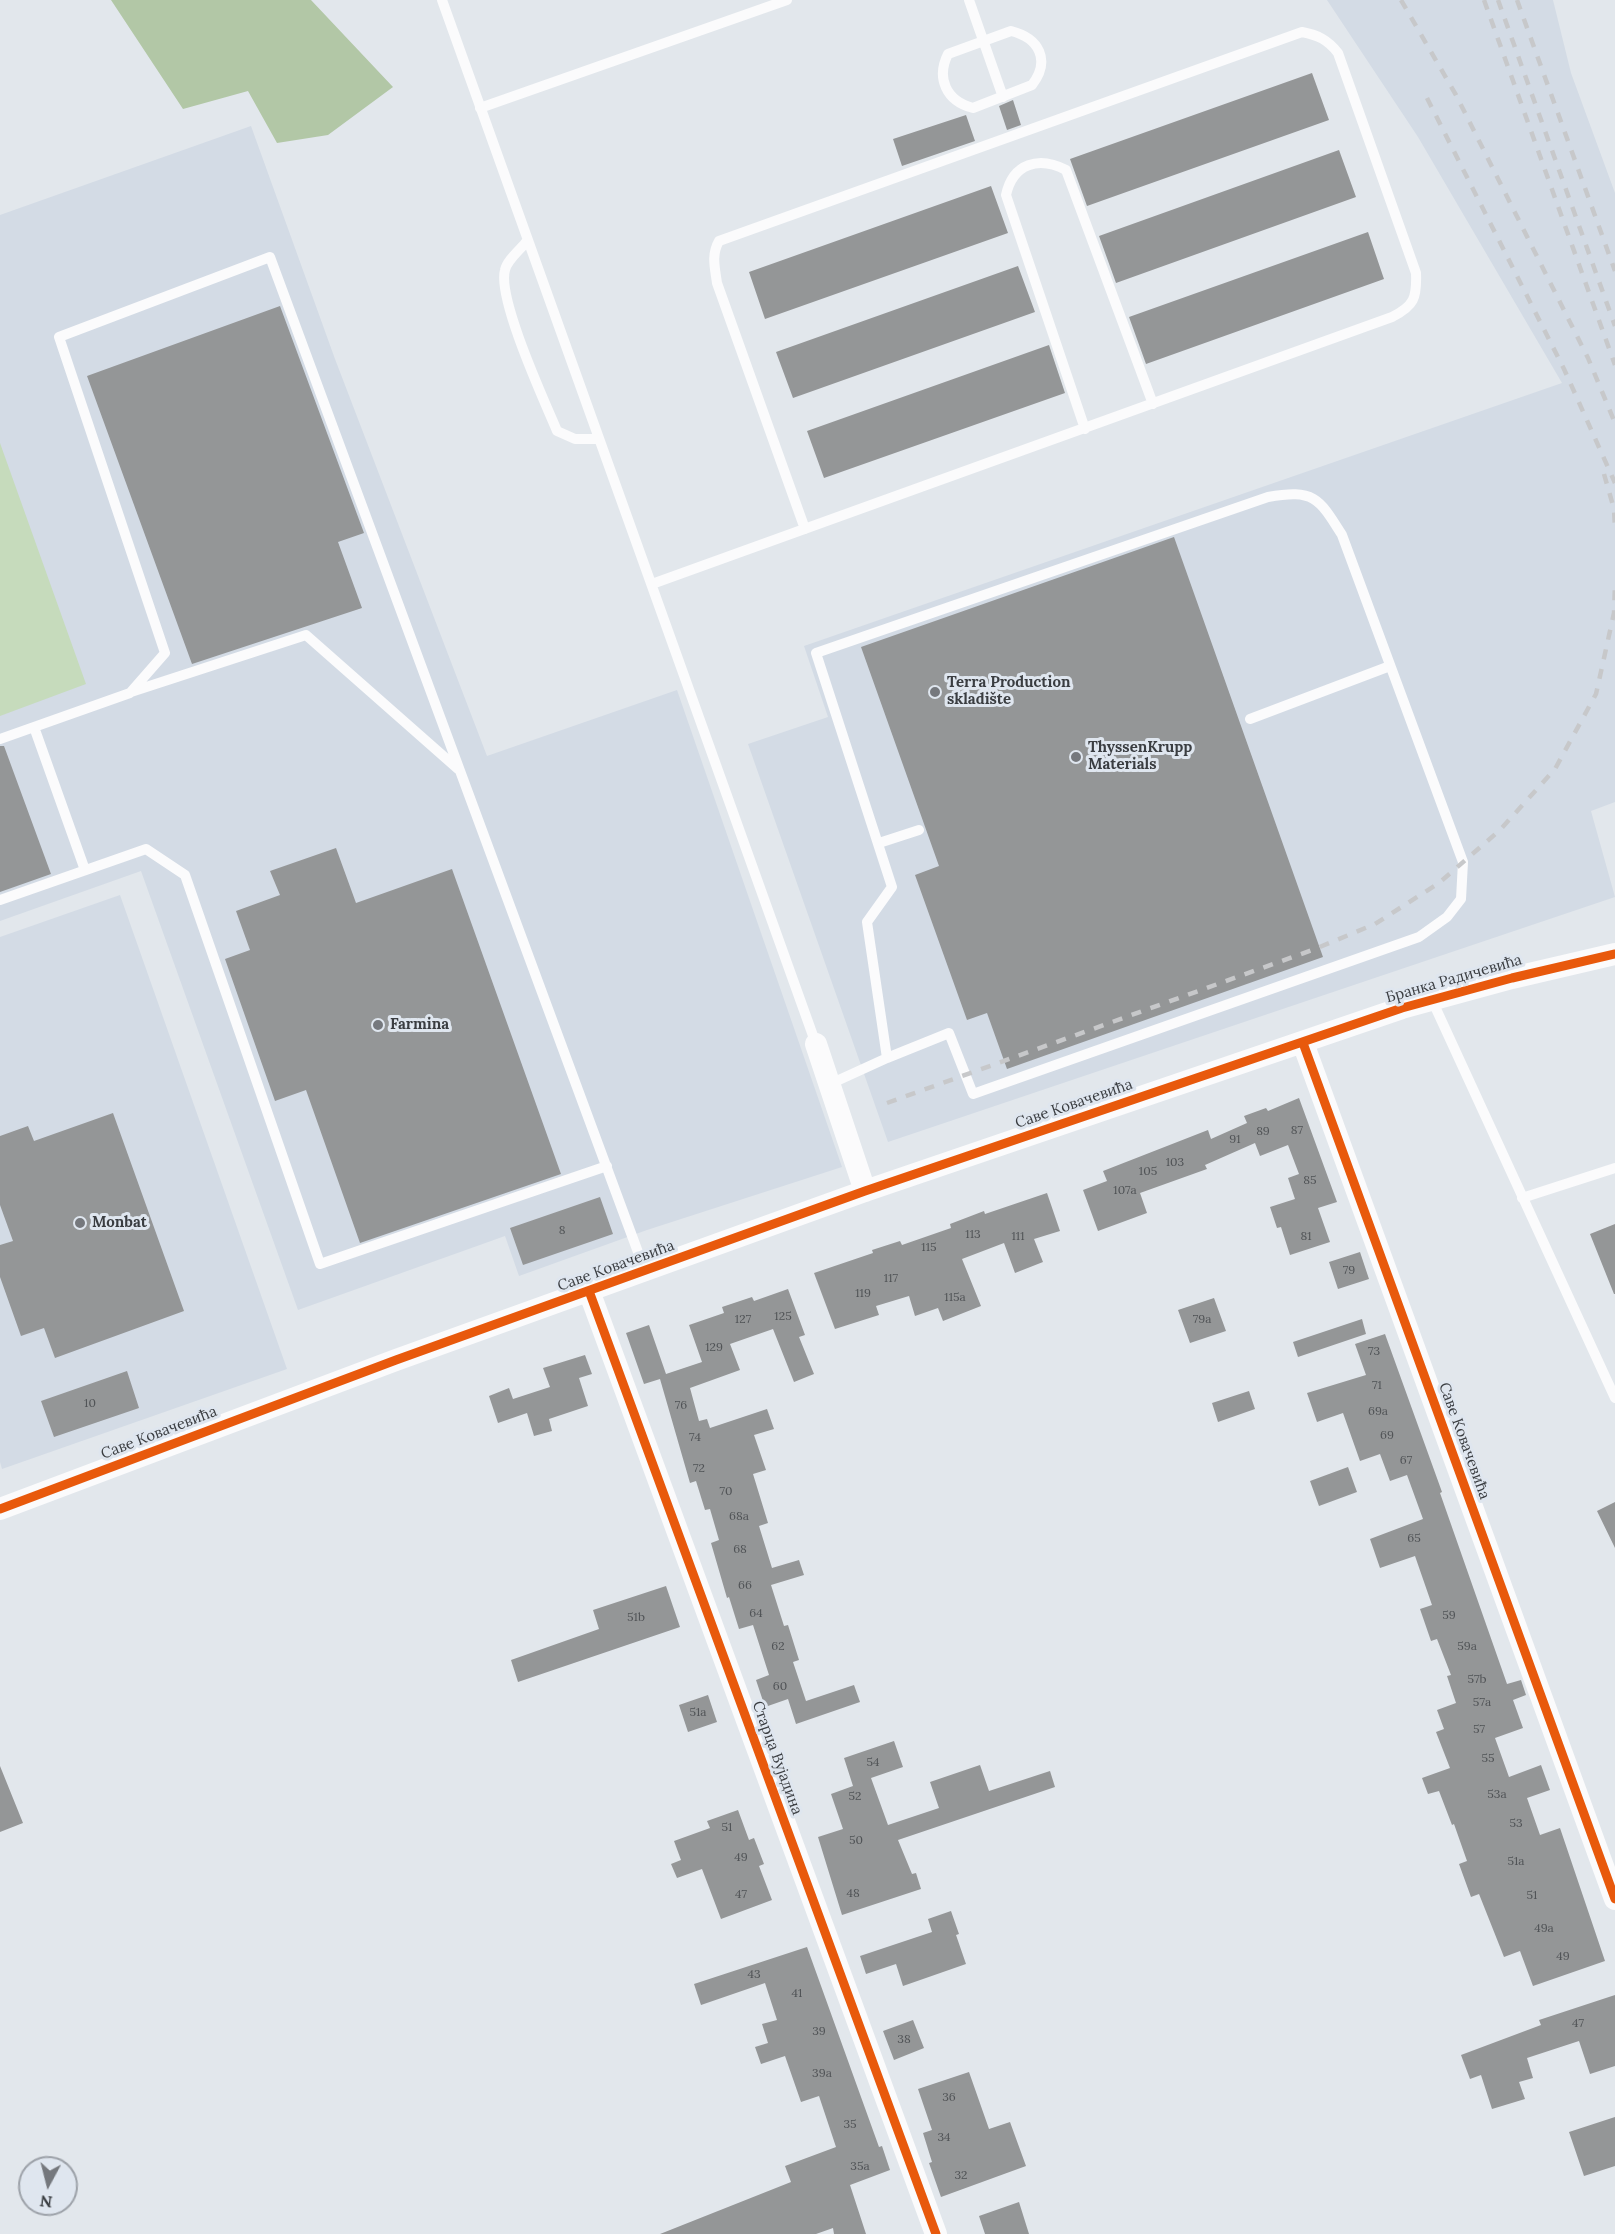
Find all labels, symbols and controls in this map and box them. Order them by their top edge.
place label: Terra Production skladište [947,674,1070,709]
marker: Terra Production skladište [928,685,942,699]
place label: ThyssenKrupp Materials [1088,739,1192,774]
marker: ThyssenKrupp Materials [1069,750,1083,764]
street label: Бранка Радичевића [1384,951,1524,1007]
place label: Farmina [390,1016,449,1034]
marker: Farmina [371,1018,385,1032]
street label: Саве Ковачевића [1013,1075,1135,1133]
house number: 87 [1291,1124,1303,1138]
house number: 89 [1256,1125,1270,1139]
house number: 91 [1229,1133,1241,1147]
house number: 103 [1166,1156,1184,1170]
house number: 105 [1139,1165,1157,1179]
house number: 85 [1303,1174,1317,1188]
house number: 107a [1113,1184,1137,1198]
place label: Monbat [92,1214,147,1232]
marker: Monbat [73,1216,87,1230]
house number: 8 [559,1224,565,1238]
house number: 113 [965,1228,981,1242]
house number: 111 [1011,1230,1025,1244]
house number: 81 [1300,1230,1312,1244]
street label: Саве Ковачевића [555,1237,677,1295]
house number: 115 [921,1241,937,1255]
house number: 79 [1343,1264,1355,1278]
house number: 117 [884,1272,898,1286]
house number: 119 [855,1287,871,1301]
house number: 115a [944,1291,966,1305]
house number: 125 [774,1310,792,1324]
house number: 127 [735,1313,751,1327]
house number: 79a [1193,1313,1211,1327]
house number: 129 [705,1341,723,1355]
house number: 73 [1368,1345,1380,1359]
house number: 71 [1372,1379,1382,1393]
street label: Саве Ковачевића [1435,1380,1493,1502]
house number: 10 [84,1397,96,1411]
house number: 76 [675,1399,687,1413]
street label: Саве Ковачевића [98,1403,220,1463]
house number: 69a [1368,1405,1388,1419]
house number: 69 [1380,1429,1394,1443]
house number: 74 [689,1431,701,1445]
house number: 67 [1400,1454,1412,1468]
house number: 72 [693,1462,705,1476]
house number: 70 [720,1485,732,1499]
house number: 68a [729,1510,749,1524]
house number: 65 [1407,1532,1421,1546]
house number: 68 [733,1543,747,1557]
house number: 66 [738,1579,752,1593]
house number: 64 [749,1607,763,1621]
house number: 59 [1442,1609,1456,1623]
house number: 51b [627,1611,645,1625]
house number: 62 [771,1640,785,1654]
house number: 59a [1457,1640,1477,1654]
house number: 57b [1467,1673,1487,1687]
house number: 60 [773,1680,787,1694]
house number: 57a [1473,1696,1491,1710]
street label: Старца Вујадина [748,1699,806,1817]
house number: 51a [689,1706,707,1720]
house number: 57 [1473,1723,1485,1737]
house number: 55 [1481,1752,1495,1766]
house number: 54 [866,1756,880,1770]
house number: 53a [1487,1788,1507,1802]
house number: 52 [849,1790,861,1804]
house number: 53 [1509,1817,1523,1831]
house number: 51 [722,1821,732,1835]
house number: 50 [849,1834,863,1848]
house number: 49 [734,1851,748,1865]
house number: 51a [1507,1855,1525,1869]
house number: 48 [846,1887,860,1901]
house number: 47 [735,1888,747,1902]
house number: 51 [1527,1889,1537,1903]
house number: 49a [1534,1922,1554,1936]
house number: 49 [1556,1950,1570,1964]
house number: 43 [747,1968,761,1982]
house number: 41 [792,1987,802,2001]
house number: 47 [1572,2017,1584,2031]
house number: 39 [812,2025,826,2039]
house number: 38 [897,2033,911,2047]
house number: 39a [812,2067,832,2081]
house number: 36 [942,2091,956,2105]
house number: 35 [843,2118,857,2132]
house number: 34 [937,2131,951,2145]
north arrow [18,2156,78,2216]
house number: 35a [850,2160,870,2174]
house number: 32 [954,2169,968,2183]
text: N [39,2191,53,2213]

